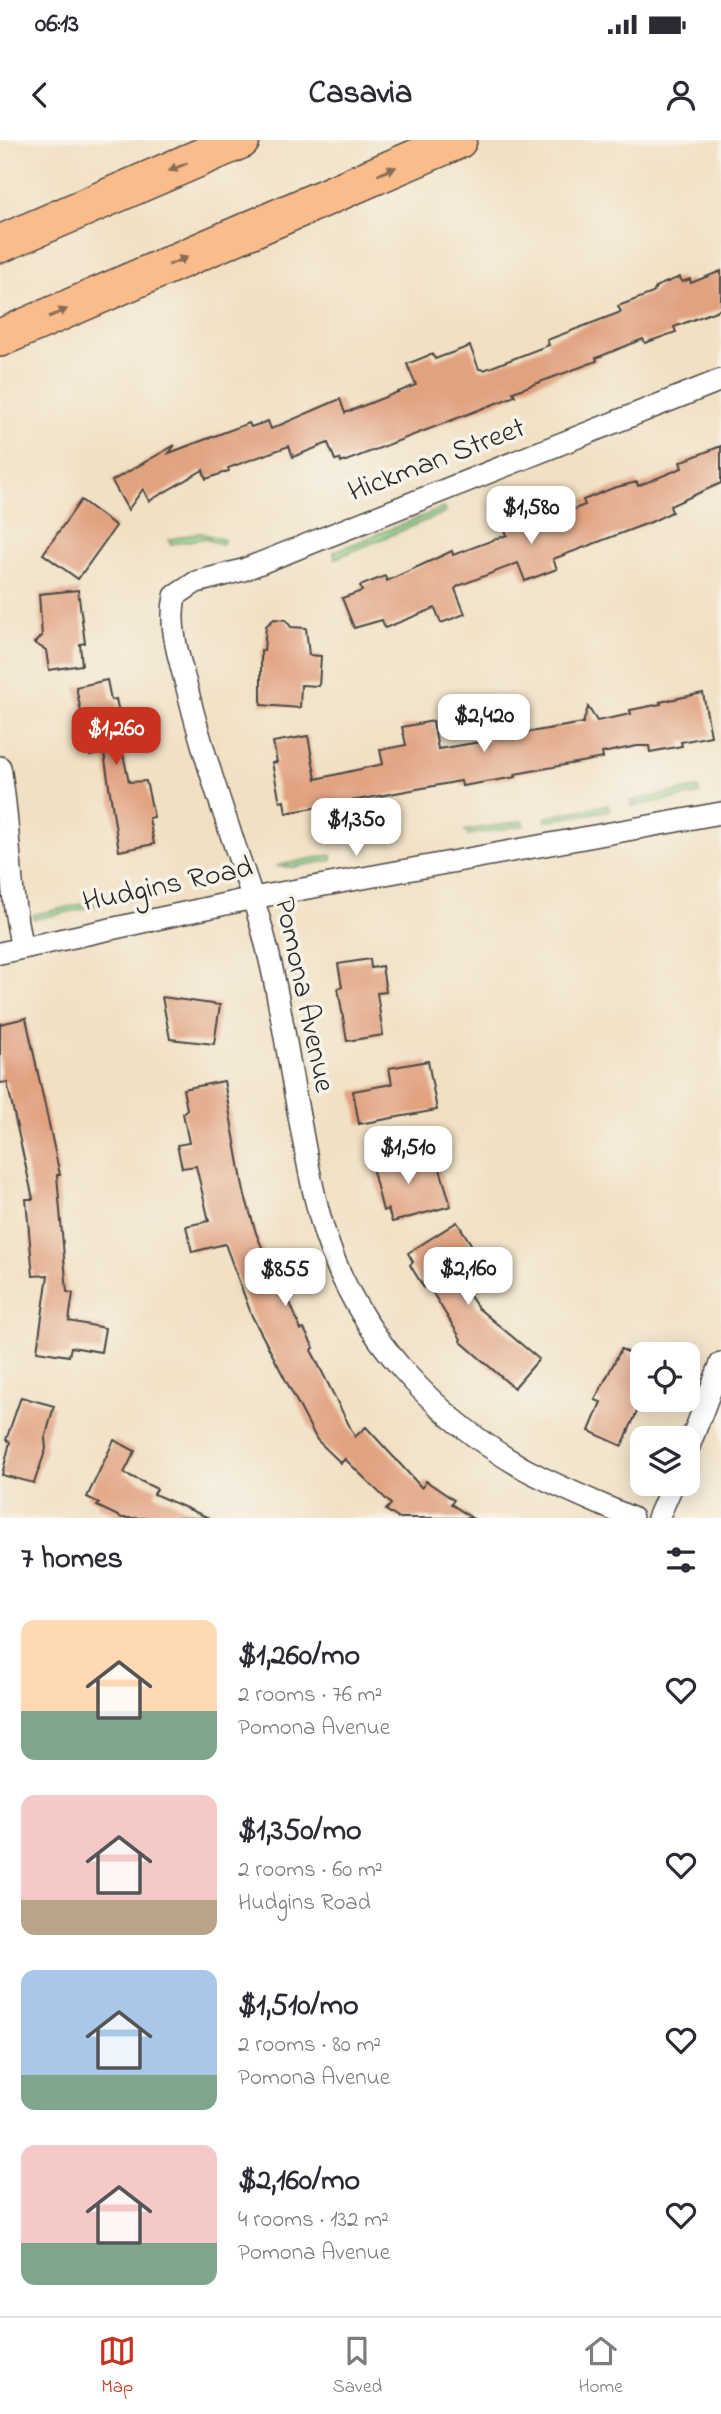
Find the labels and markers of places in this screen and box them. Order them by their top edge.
pin: $1,580 [474,486,588,546]
pin: $2,420 [427,694,541,754]
pin: $1,260 [59,708,173,767]
pin: $1,350 [299,798,413,858]
pin: $1,510 [351,1126,465,1186]
pin: $855 [244,1248,326,1308]
pin: $2,160 [411,1248,525,1307]

